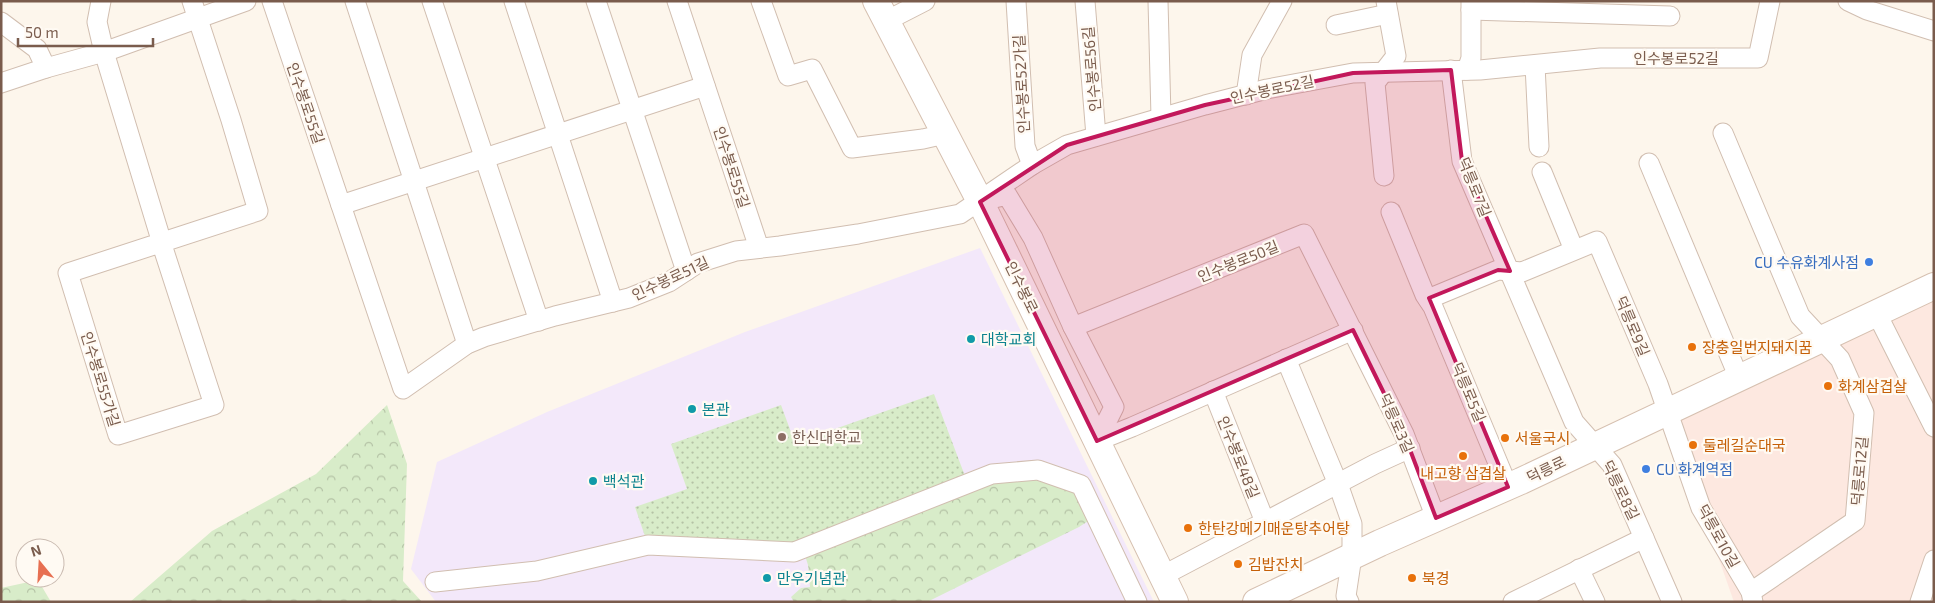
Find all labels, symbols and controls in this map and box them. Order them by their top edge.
scale bar [18,15,152,47]
text: 50 m [25,23,59,41]
street label: 인수봉로56길 [1078,26,1104,112]
street label: 인수봉로52가길 [1009,34,1033,134]
street label: 인수봉로52길 [1633,49,1719,67]
street label: 인수봉로55길 [284,60,328,146]
street label: 인수봉로52길 [1228,71,1316,107]
street label: 인수봉로55길 [710,124,754,210]
street label: 덕릉로7길 [1455,154,1495,220]
street label: 인수봉로50길 [1195,237,1281,285]
street label: 인수봉로51길 [629,252,711,304]
place label: CU 수유화계사점 [1754,253,1859,271]
marker: CU 수유화계사점 [1863,256,1875,268]
street label: 인수봉로 [1002,258,1042,316]
street label: 덕릉로9길 [1612,293,1654,359]
street label: 인수봉로55가길 [78,329,124,429]
place label: 대학교회 [981,330,1036,348]
marker: 대학교회 [965,333,977,345]
place label: 장충일번지돼지꿈 [1702,338,1813,356]
marker: 장충일번지돼지꿈 [1686,341,1698,353]
street label: 덕릉로5길 [1448,359,1490,425]
place label: 화계삼겹살 [1838,377,1907,395]
marker: 화계삼겹살 [1822,380,1834,392]
street label: 덕릉로3길 [1376,390,1418,456]
place label: 본관 [702,400,730,418]
marker: 본관 [686,403,698,415]
street label: 인수봉로48길 [1214,413,1264,501]
place label: 한신대학교 [792,428,861,446]
place label: 서울국시 [1515,429,1570,447]
marker: 한신대학교 [776,431,788,443]
marker: 서울국시 [1499,432,1511,444]
place label: 둘레길순대국 [1703,436,1786,454]
street label: 덕릉로12길 [1847,436,1871,506]
marker: 둘레길순대국 [1687,439,1699,451]
marker: 내고향 삼겹살 [1457,450,1469,462]
street label: 덕릉로 [1523,452,1569,486]
street label: 덕릉로8길 [1599,457,1643,523]
place label: CU 화계역점 [1656,460,1733,478]
marker: CU 화계역점 [1640,463,1652,475]
place label: 내고향 삼겹살 [1420,464,1506,482]
place label: 백석관 [603,472,645,490]
marker: 백석관 [587,475,599,487]
street label: 덕릉로10길 [1694,501,1744,571]
place label: 한탄강메기매운탕추어탕 [1198,519,1350,537]
marker: 한탄강메기매운탕추어탕 [1182,522,1194,534]
north arrow [15,538,65,588]
text: N [28,541,43,560]
place label: 김밥잔치 [1248,555,1303,573]
marker: 김밥잔치 [1232,558,1244,570]
place label: 만우기념관 [777,569,846,587]
place label: 북경 [1422,569,1450,587]
marker: 만우기념관 [761,572,773,584]
marker: 북경 [1406,572,1418,584]

